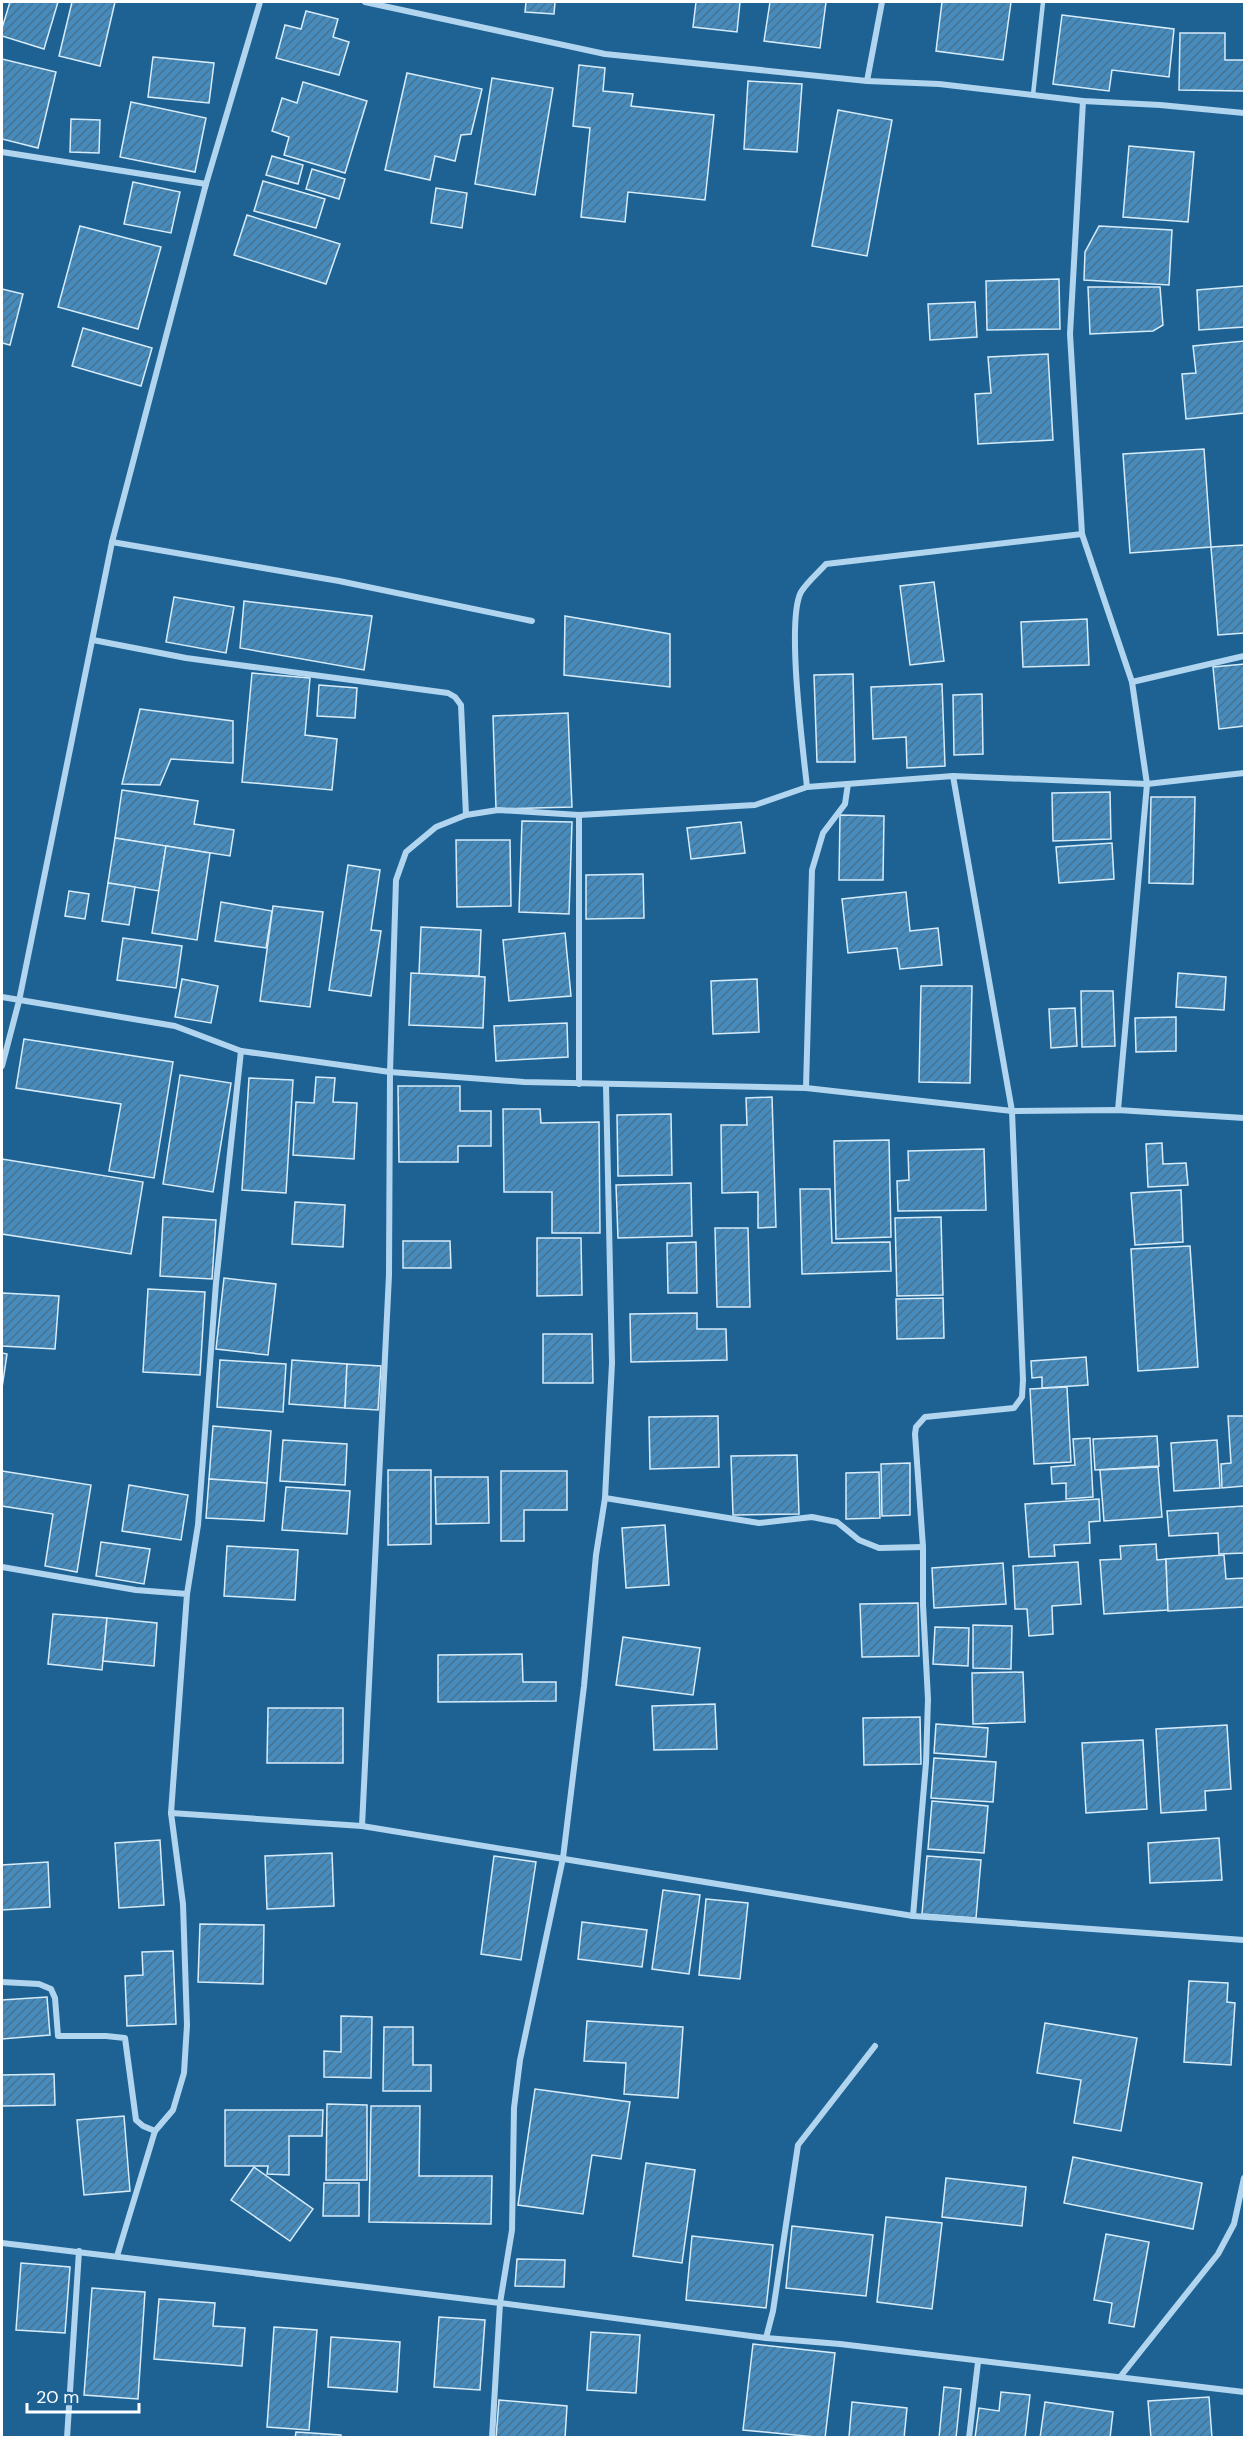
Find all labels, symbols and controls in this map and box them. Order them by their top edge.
scale bar [27,2376,140,2414]
text: 20 m [36,2385,79,2409]

